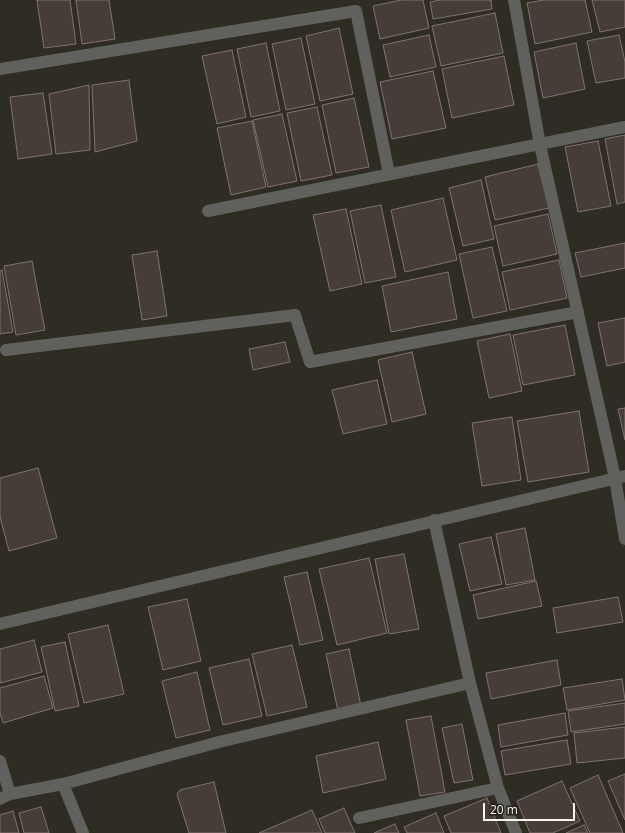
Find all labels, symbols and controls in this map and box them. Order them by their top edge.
scale bar [485,795,577,821]
text: 20 m [490,801,518,818]

